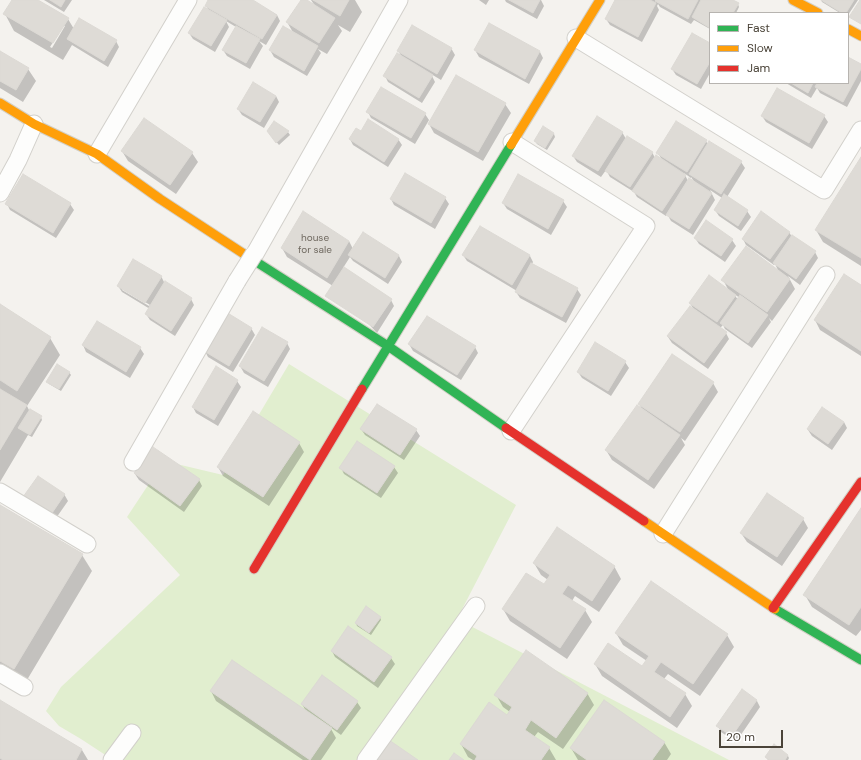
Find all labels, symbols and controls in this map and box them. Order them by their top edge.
legend [709,12,849,84]
text: Fast [747,20,770,36]
text: Slow [747,40,773,56]
text: Jam [747,60,770,76]
house number: house for sale [298,232,332,256]
scale bar [721,722,785,748]
text: 20 m [726,729,755,745]

